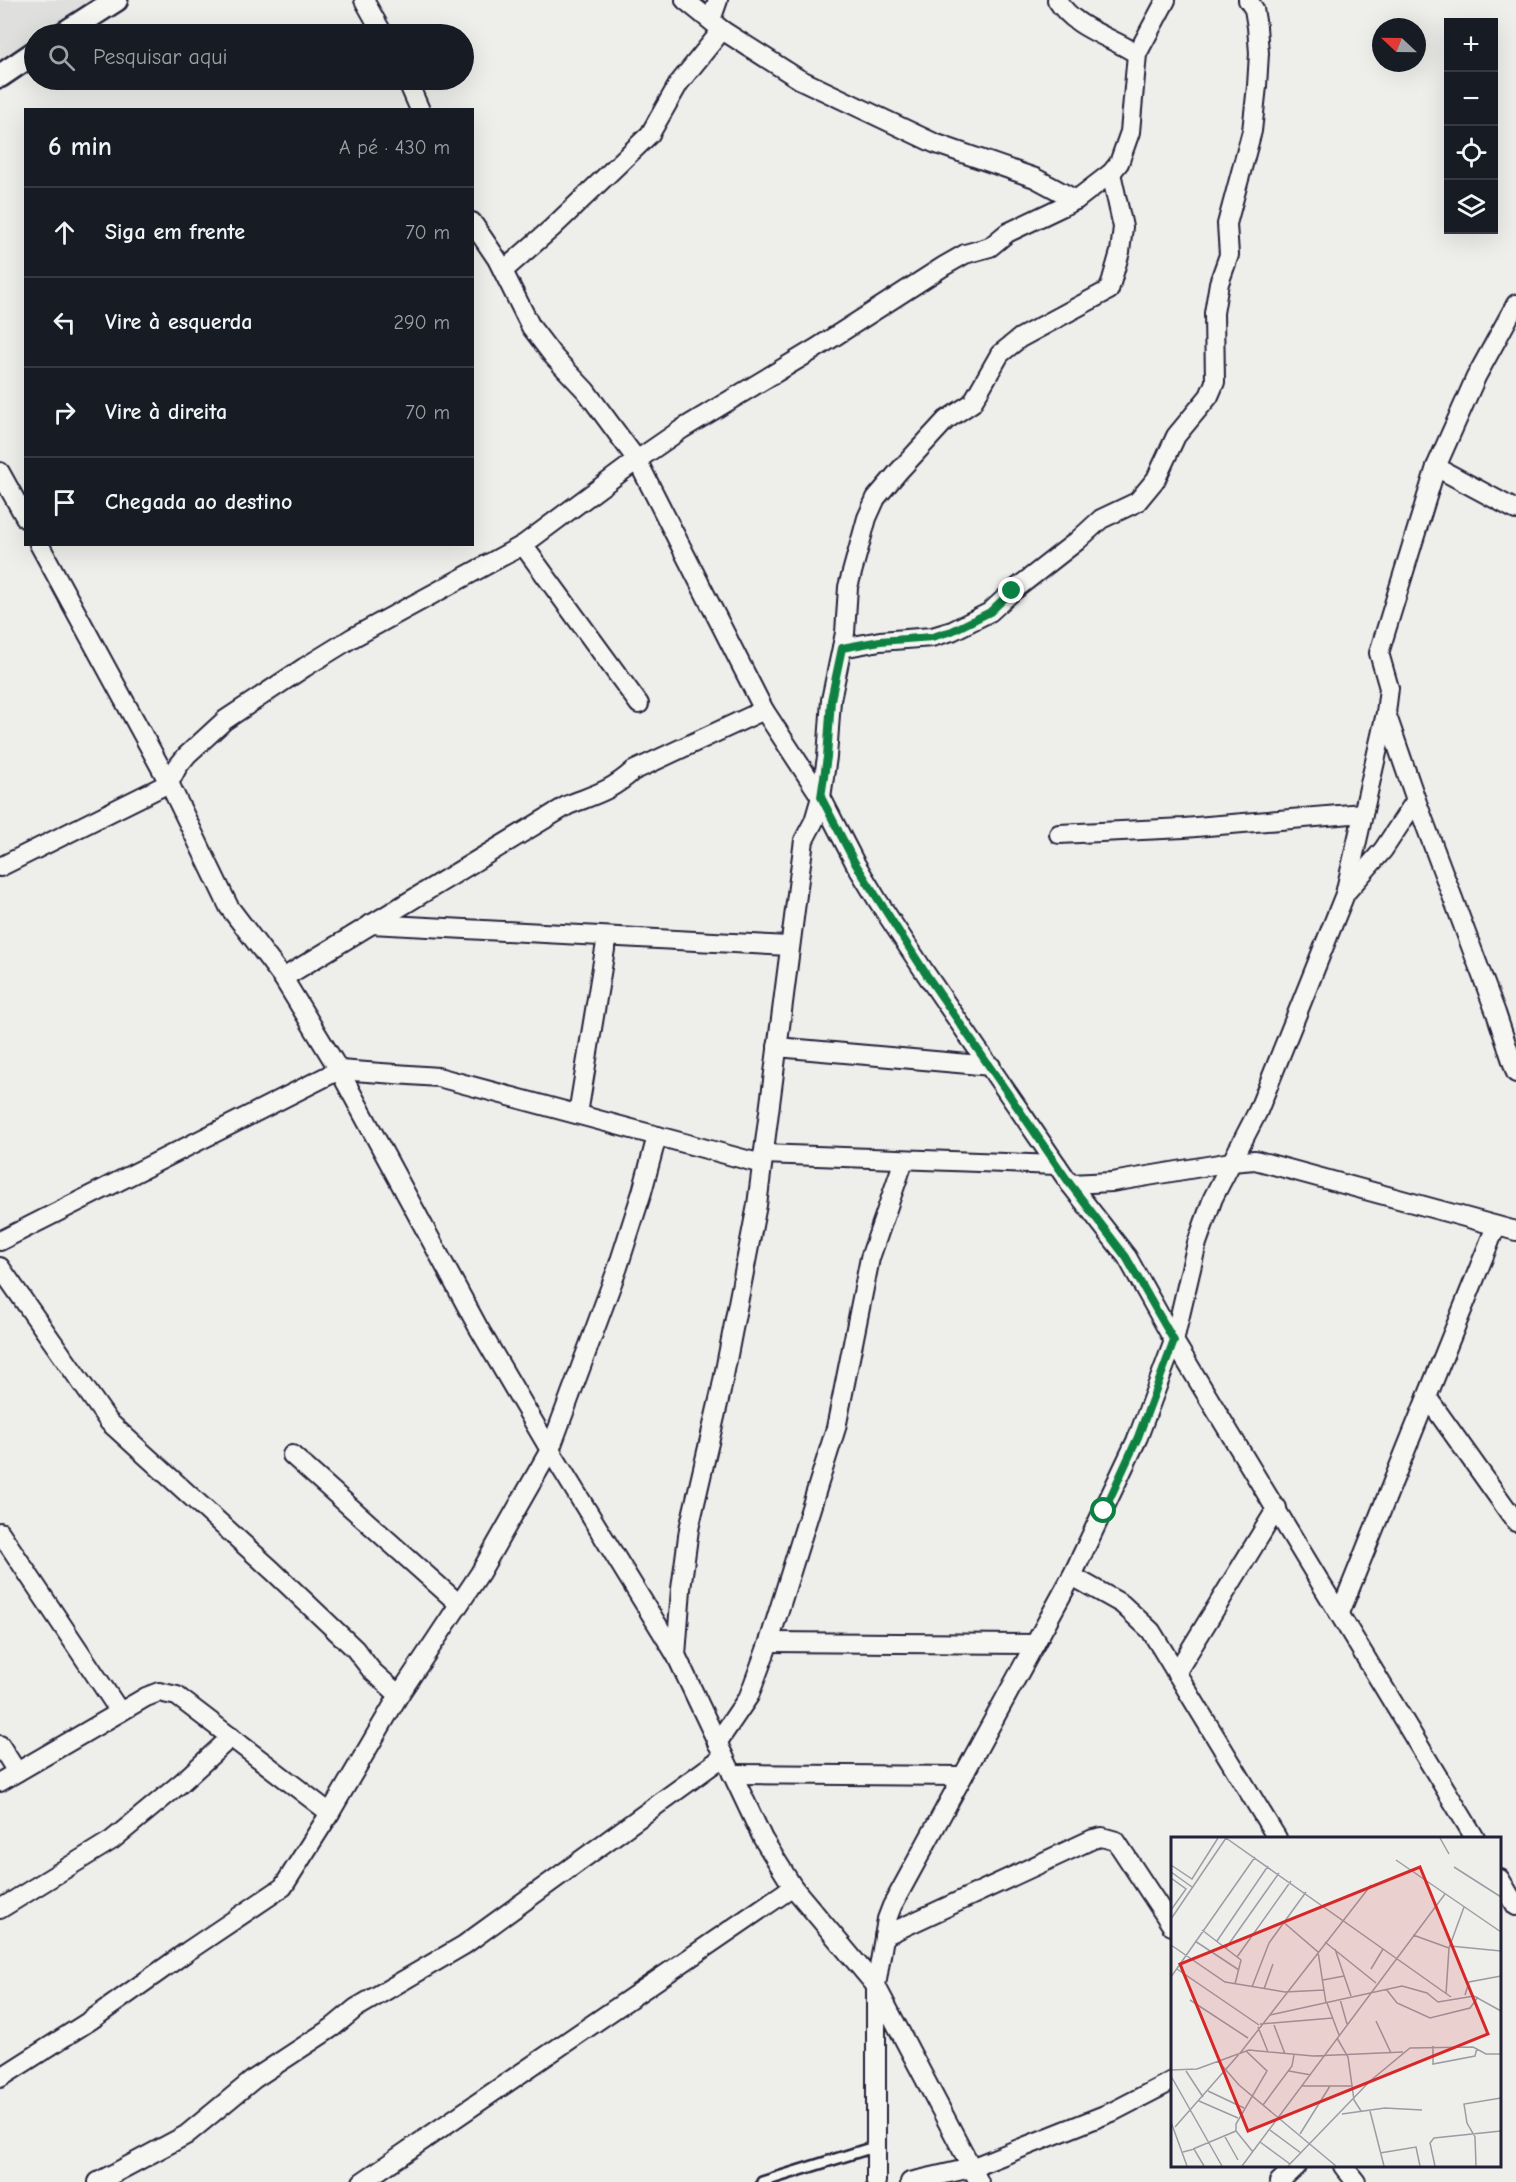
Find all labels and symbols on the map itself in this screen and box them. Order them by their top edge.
north arrow [1372,18,1426,72]
route end [998,577,1024,603]
route start [1090,1497,1116,1523]
inset map [1171,1837,1501,2167]

